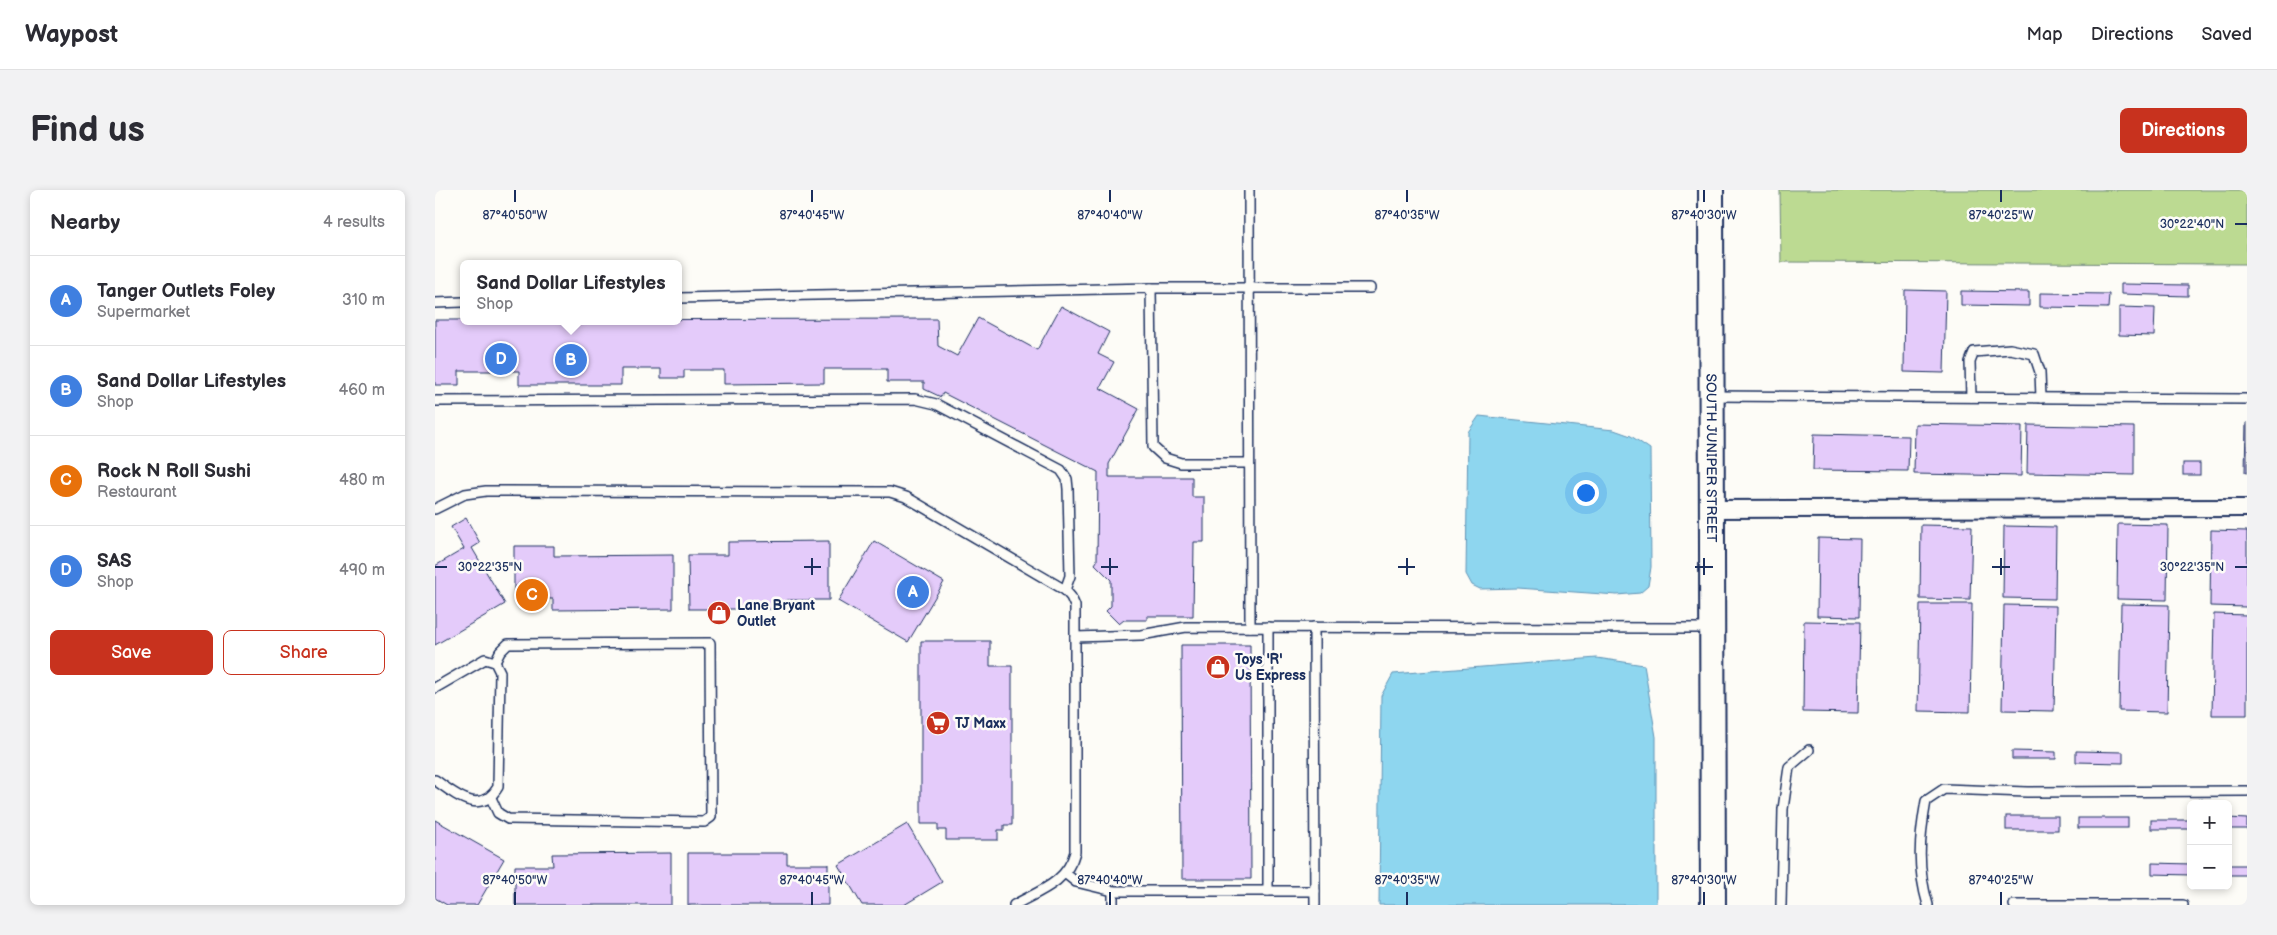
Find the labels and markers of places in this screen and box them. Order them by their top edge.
pin: D [485,340,517,378]
pin: B [555,341,587,379]
pin: A [897,573,929,611]
pin: C [516,576,548,614]
place label: Lane Bryant Outlet [737,597,815,630]
shop icon: Lane Bryant Outlet [706,600,732,626]
place label: Toys 'R' Us Express [1235,651,1306,684]
shop icon: Toys 'R' Us Express [1205,654,1231,680]
supermarket icon: TJ Maxx [925,710,951,736]
place label: TJ Maxx [955,715,1006,732]

